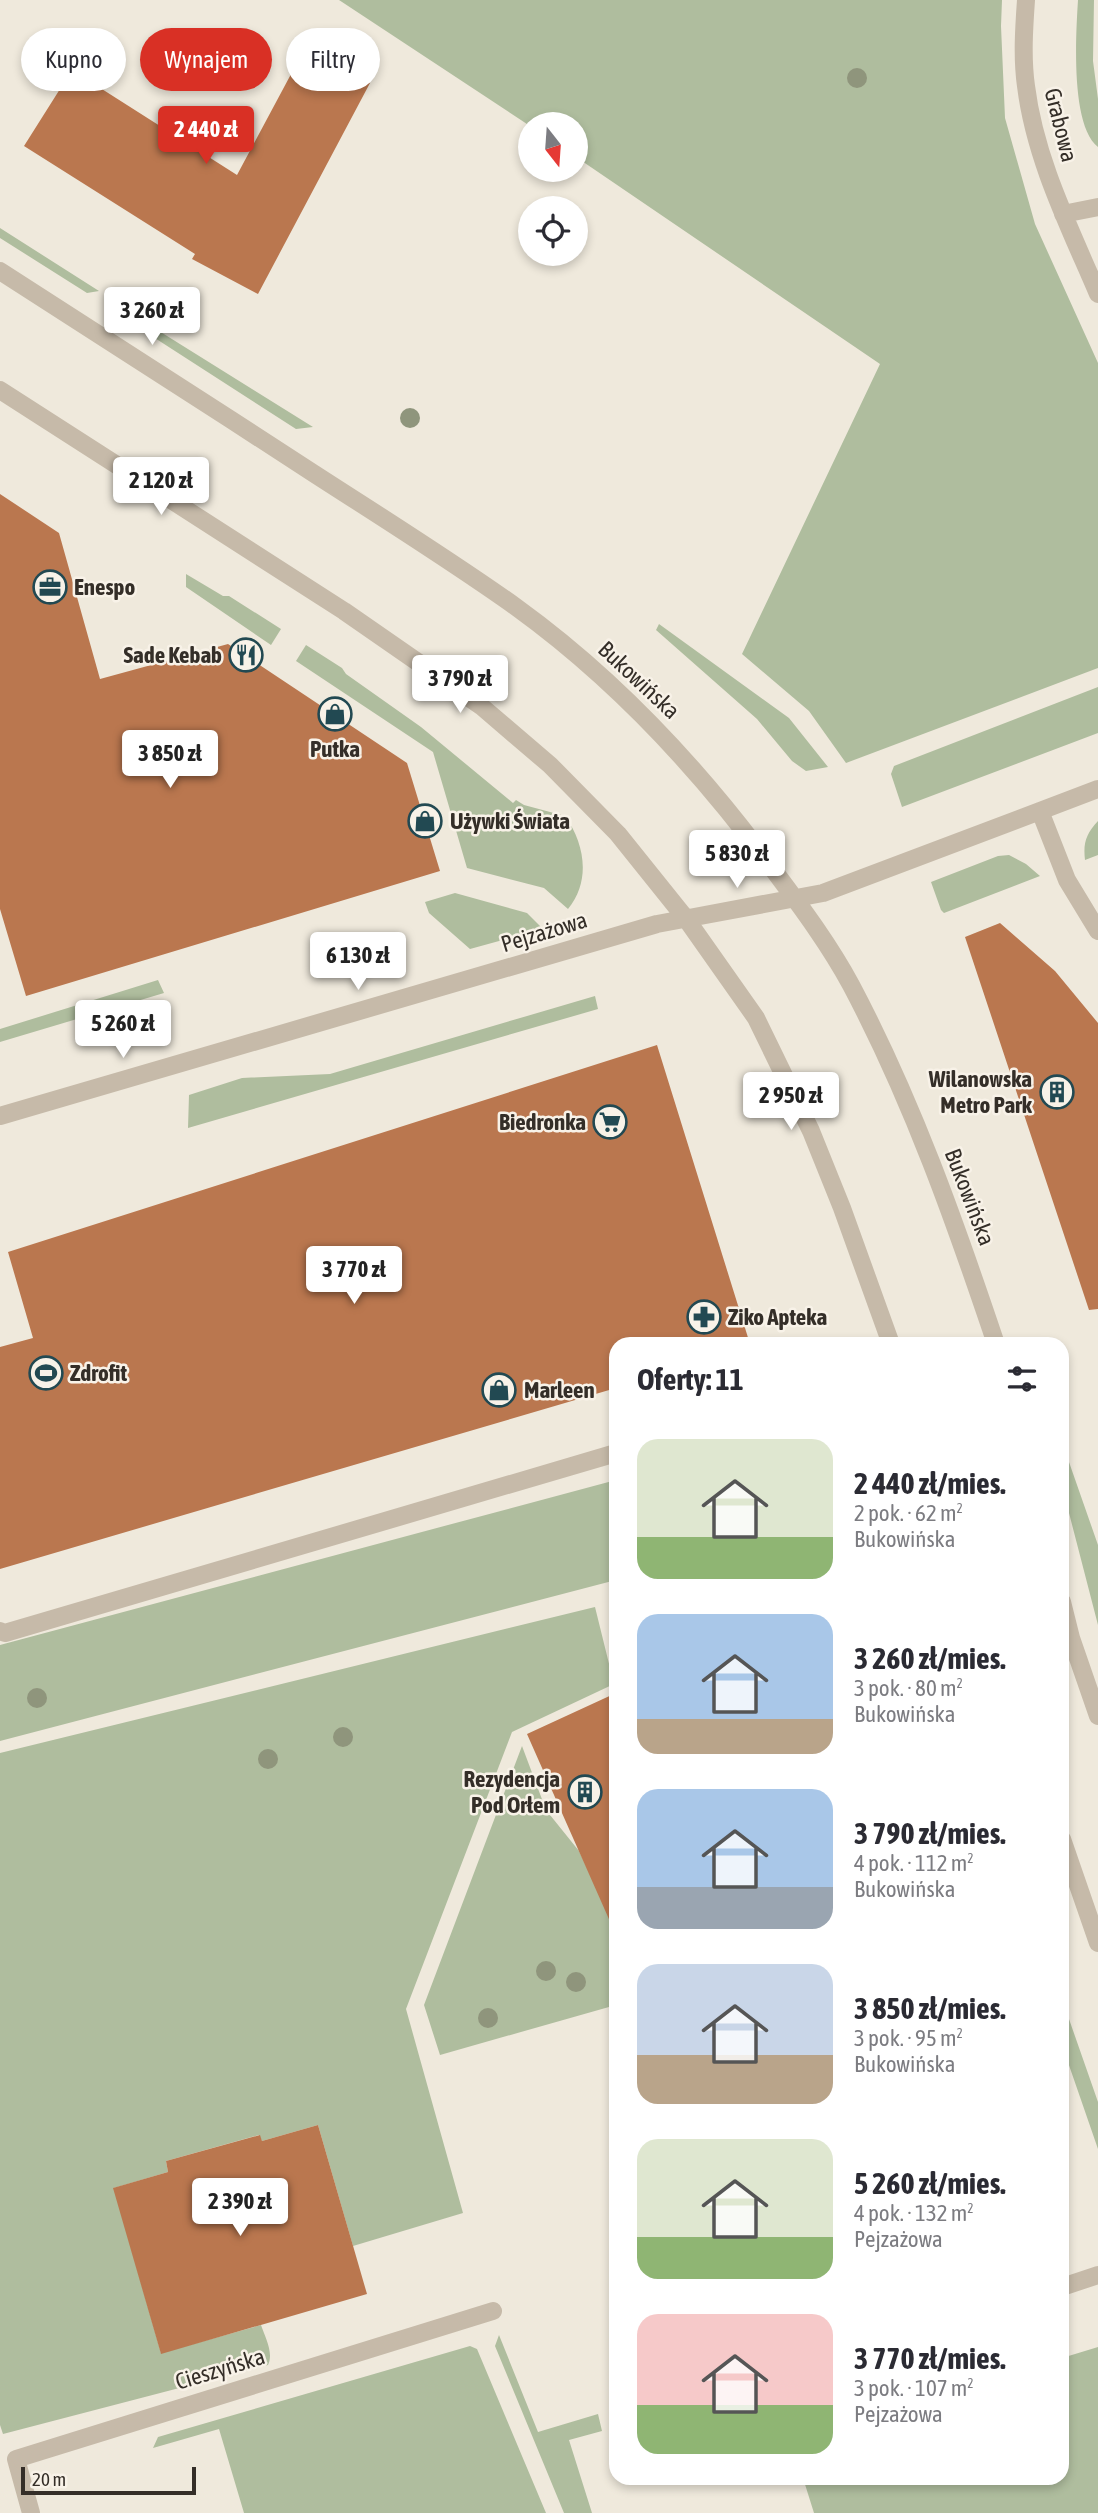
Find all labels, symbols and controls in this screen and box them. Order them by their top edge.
chip: Kupno [21,28,126,91]
chip: Wynajem [140,28,272,91]
chip: Filtry [286,28,380,91]
street label: Grabowa [1039,86,1083,164]
pin: 2 440 zł [134,106,278,166]
north arrow [518,112,588,182]
map controls [518,112,588,266]
text: 2 440 zł [174,116,238,142]
button: locate [518,196,588,266]
pin: 3 260 zł [80,288,224,347]
text: 3 260 zł [120,297,184,323]
pin: 2 120 zł [89,458,233,517]
text: 2 120 zł [129,467,193,493]
office icon: Enespo [31,568,69,606]
place label: Enespo [74,574,135,600]
restaurant icon: Sade Kebab [227,636,265,674]
street label: Bukowińska [593,636,685,724]
place label: Sade Kebab [123,642,222,668]
pin: 3 790 zł [388,656,532,715]
text: 3 790 zł [428,665,492,691]
shop icon: Putka [316,695,354,733]
pin: 3 850 zł [98,730,242,790]
place label: Putka [310,736,360,762]
text: 3 850 zł [138,740,202,766]
shop icon: Używki Świata [406,802,444,840]
place label: Używki Świata [450,808,570,834]
pin: 5 830 zł [665,830,809,890]
text: 5 830 zł [705,840,769,866]
street label: Pejzażowa [498,907,590,957]
pin: 6 130 zł [286,932,430,992]
text: 6 130 zł [326,942,390,968]
pin: 5 260 zł [51,1000,195,1060]
text: 5 260 zł [91,1010,155,1036]
place label: Wilanowska Metro Park [928,1066,1033,1118]
pin: 2 950 zł [719,1072,863,1132]
building icon: Wilanowska Metro Park [1038,1073,1076,1111]
text: 2 950 zł [759,1082,823,1108]
supermarket icon: Biedronka [591,1103,629,1141]
place label: Biedronka [499,1109,586,1135]
street label: Bukowińska [940,1145,1000,1249]
pin: 3 770 zł [282,1246,426,1306]
text: 3 770 zł [322,1256,386,1282]
pharmacy icon: Ziko Apteka [685,1298,723,1336]
place label: Ziko Apteka [728,1304,827,1330]
sports icon: Zdrofit [27,1354,65,1392]
place label: Zdrofit [70,1360,127,1386]
icon: filters [1003,1360,1041,1398]
text: Oferty: 11 [637,1362,744,1396]
shop icon: Marleen [480,1371,518,1409]
place label: Marleen [524,1377,595,1403]
text: 2 440 zł/mies. [854,1466,1006,1500]
icon: home [693,1467,777,1551]
text: 2 pok. · 62 m² [854,1500,963,1526]
text: Bukowińska [854,1526,955,1552]
text: 3 260 zł/mies. [854,1641,1006,1675]
icon: home [693,1642,777,1726]
text: 3 pok. · 80 m² [854,1675,963,1701]
text: Bukowińska [854,1701,955,1727]
place label: Rezydencja Pod Orłem [464,1766,560,1818]
building icon: Rezydencja Pod Orłem [566,1773,604,1811]
text: 3 790 zł/mies. [854,1816,1006,1850]
icon: home [693,1817,777,1901]
text: 4 pok. · 112 m² [854,1850,974,1876]
text: Bukowińska [854,1876,955,1902]
text: 3 850 zł/mies. [854,1991,1006,2025]
icon: home [693,1992,777,2076]
text: 3 pok. · 95 m² [854,2025,963,2051]
text: Bukowińska [854,2051,955,2077]
text: 5 260 zł/mies. [854,2166,1006,2200]
icon: home [693,2167,777,2251]
pin: 2 390 zł [168,2178,312,2238]
text: 2 390 zł [208,2188,272,2214]
text: 4 pok. · 132 m² [854,2200,974,2226]
text: Pejzażowa [854,2226,943,2252]
text: 3 770 zł/mies. [854,2341,1006,2375]
icon: home [693,2342,777,2426]
street label: Cieszyńska [172,2343,268,2395]
text: 3 pok. · 107 m² [854,2375,974,2401]
text: Pejzażowa [854,2401,943,2427]
scale bar [21,2464,196,2496]
text: 20 m [32,2468,66,2490]

